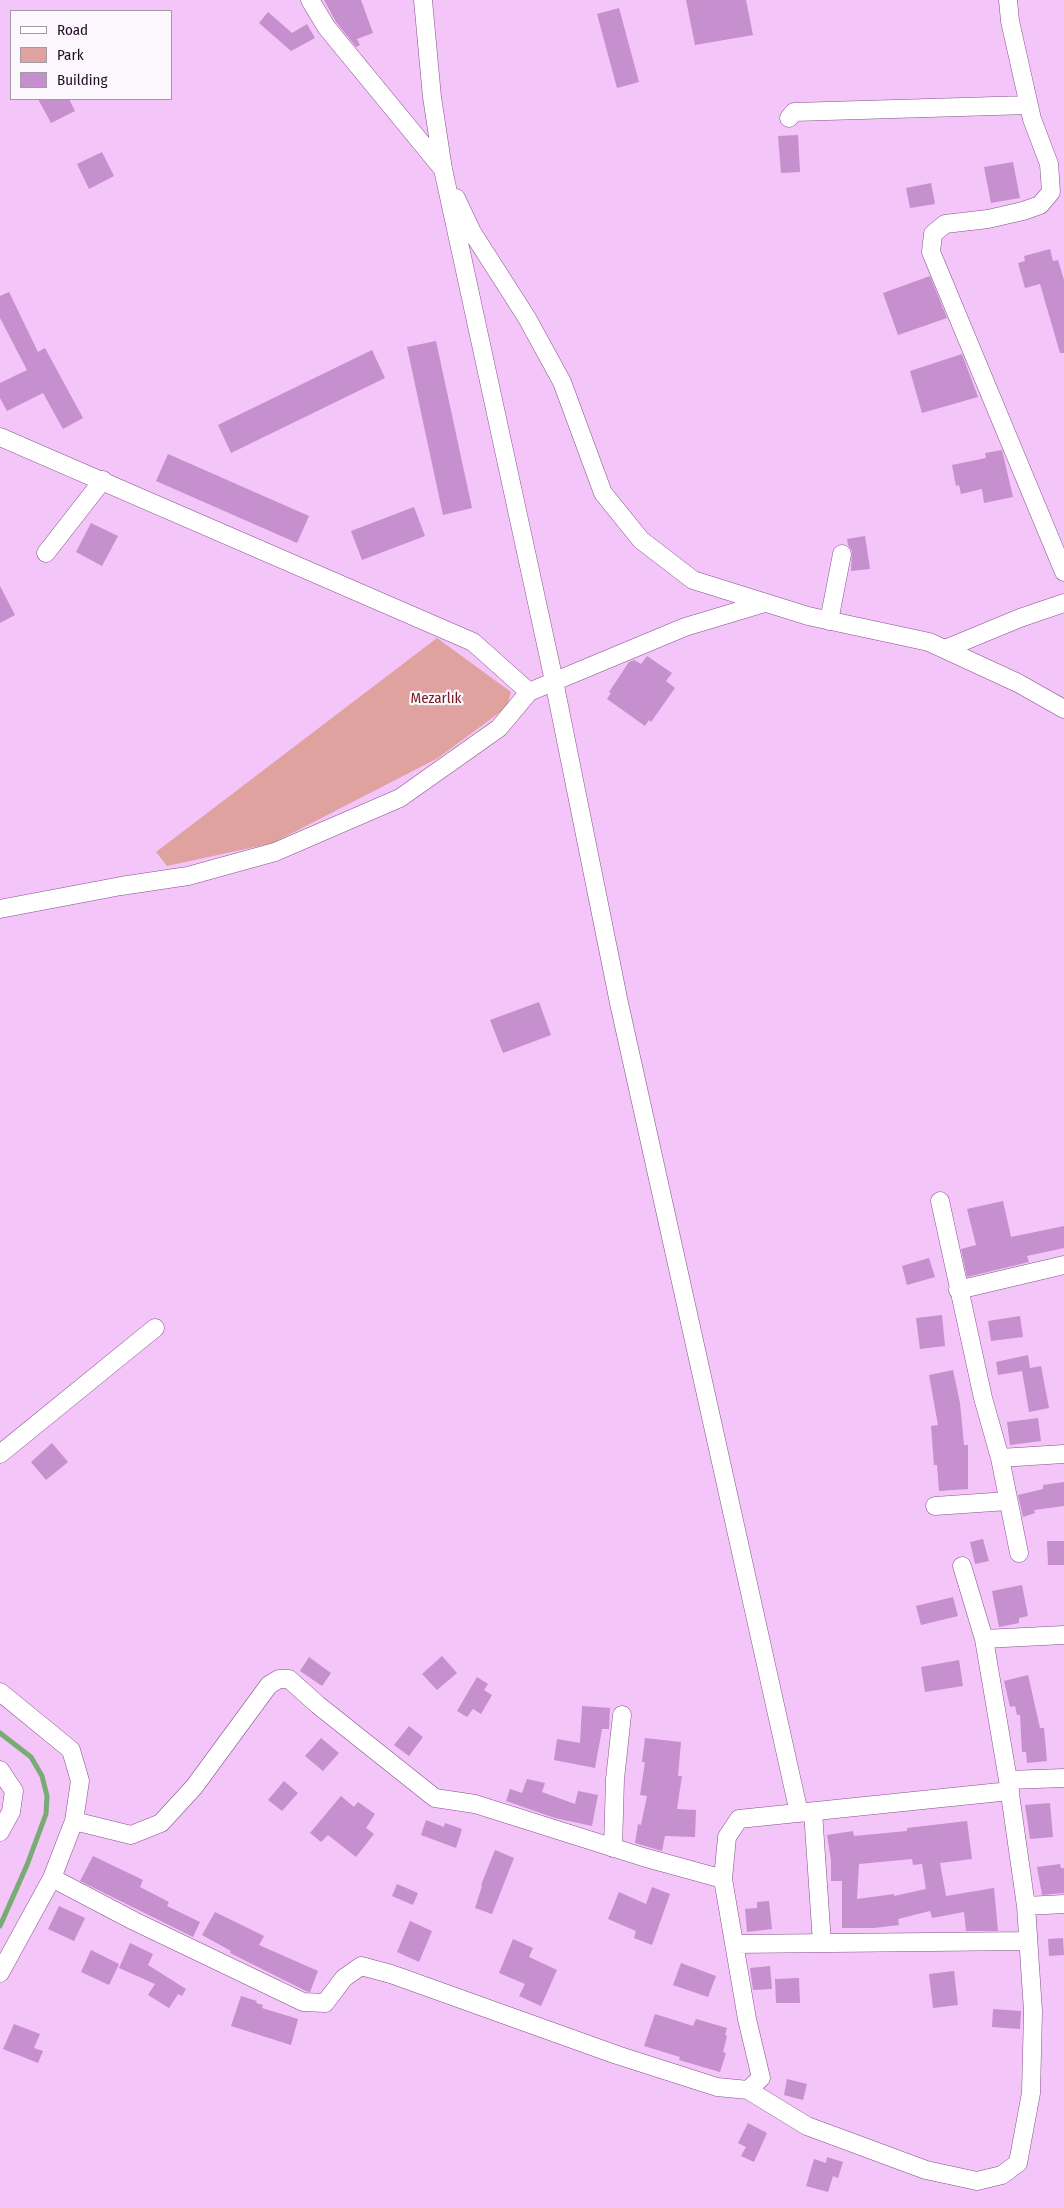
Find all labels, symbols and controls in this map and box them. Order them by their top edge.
legend [10,10,172,100]
text: Road [57,21,88,39]
text: Park [57,46,84,64]
text: Building [57,71,108,89]
park label: Mezarlık [410,690,462,708]

